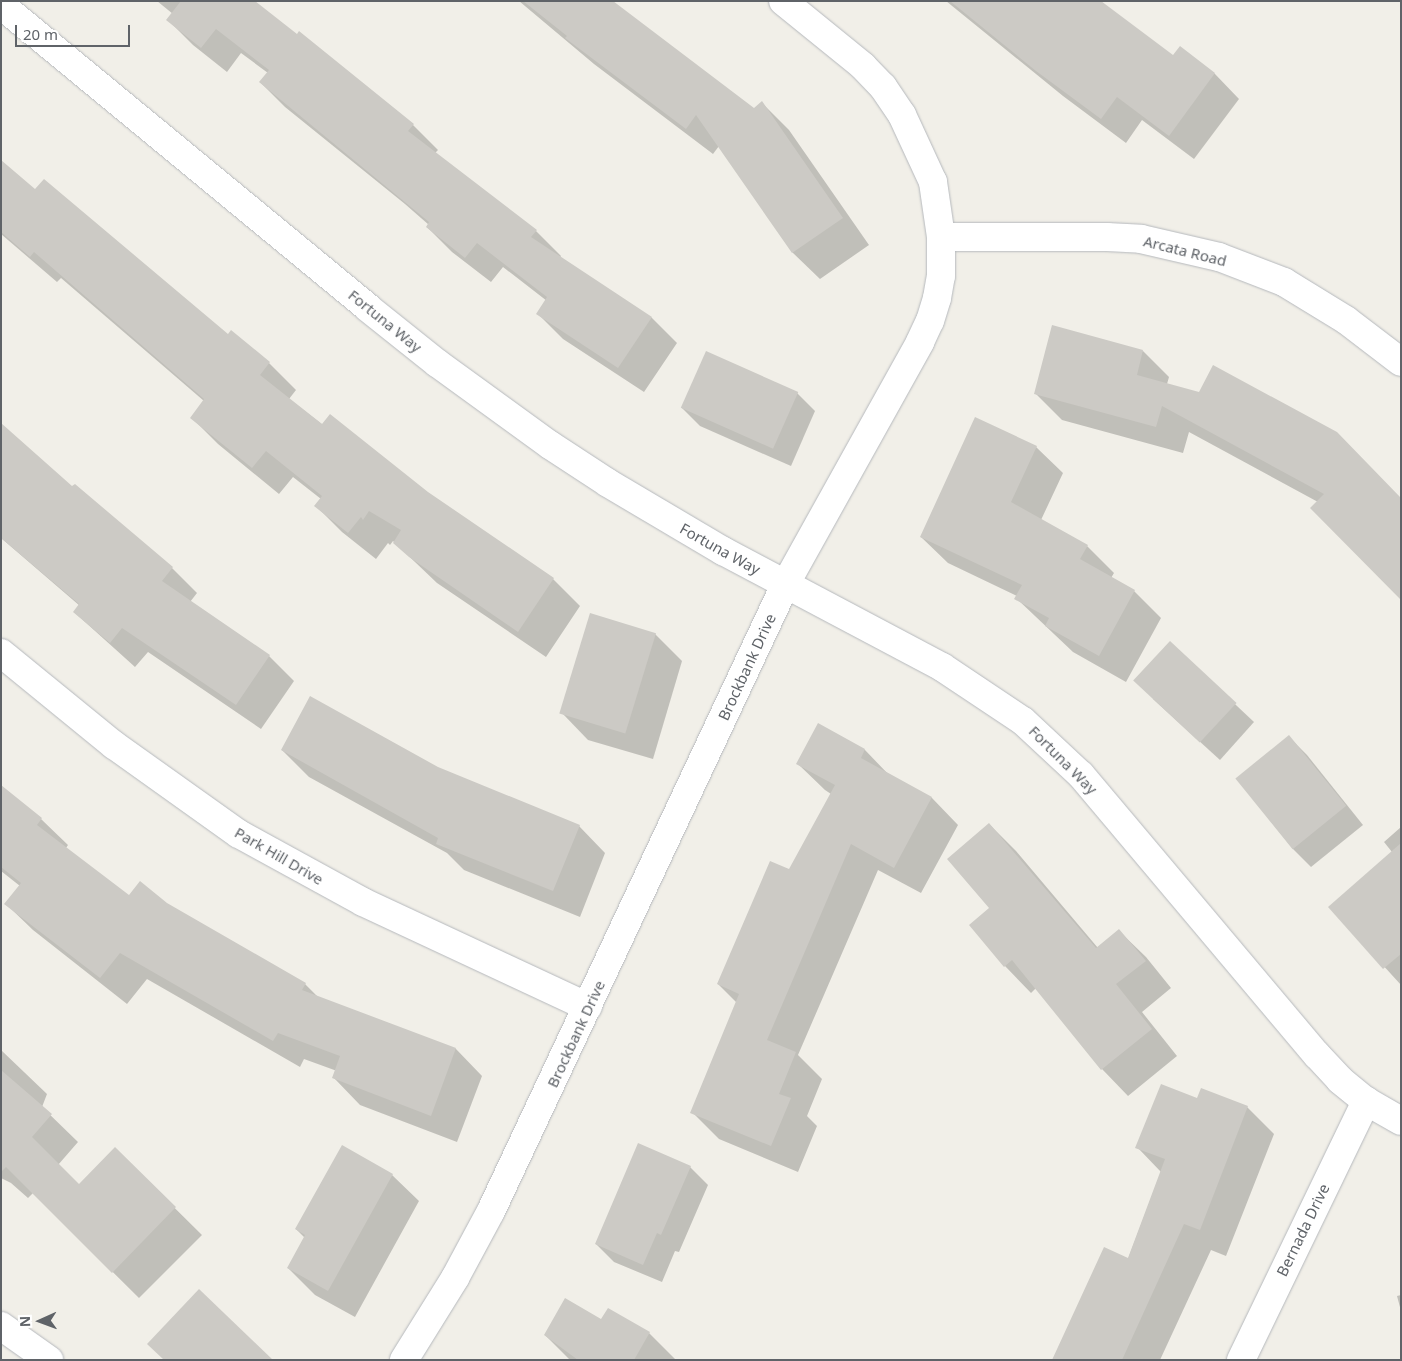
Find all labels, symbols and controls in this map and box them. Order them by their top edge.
scale bar [18,15,132,47]
text: 20 m [23,24,58,44]
street label: Arcata Road [1142,232,1228,270]
street label: Fortuna Way [345,286,425,356]
street label: Fortuna Way [677,520,763,578]
street label: Brockbank Drive [714,611,780,723]
street label: Fortuna Way [1025,722,1101,798]
street label: Park Hill Drive [231,823,327,889]
street label: Brockbank Drive [543,978,609,1090]
street label: Bernada Drive [1273,1181,1333,1279]
north arrow [15,1296,65,1346]
text: N [15,1316,34,1328]

